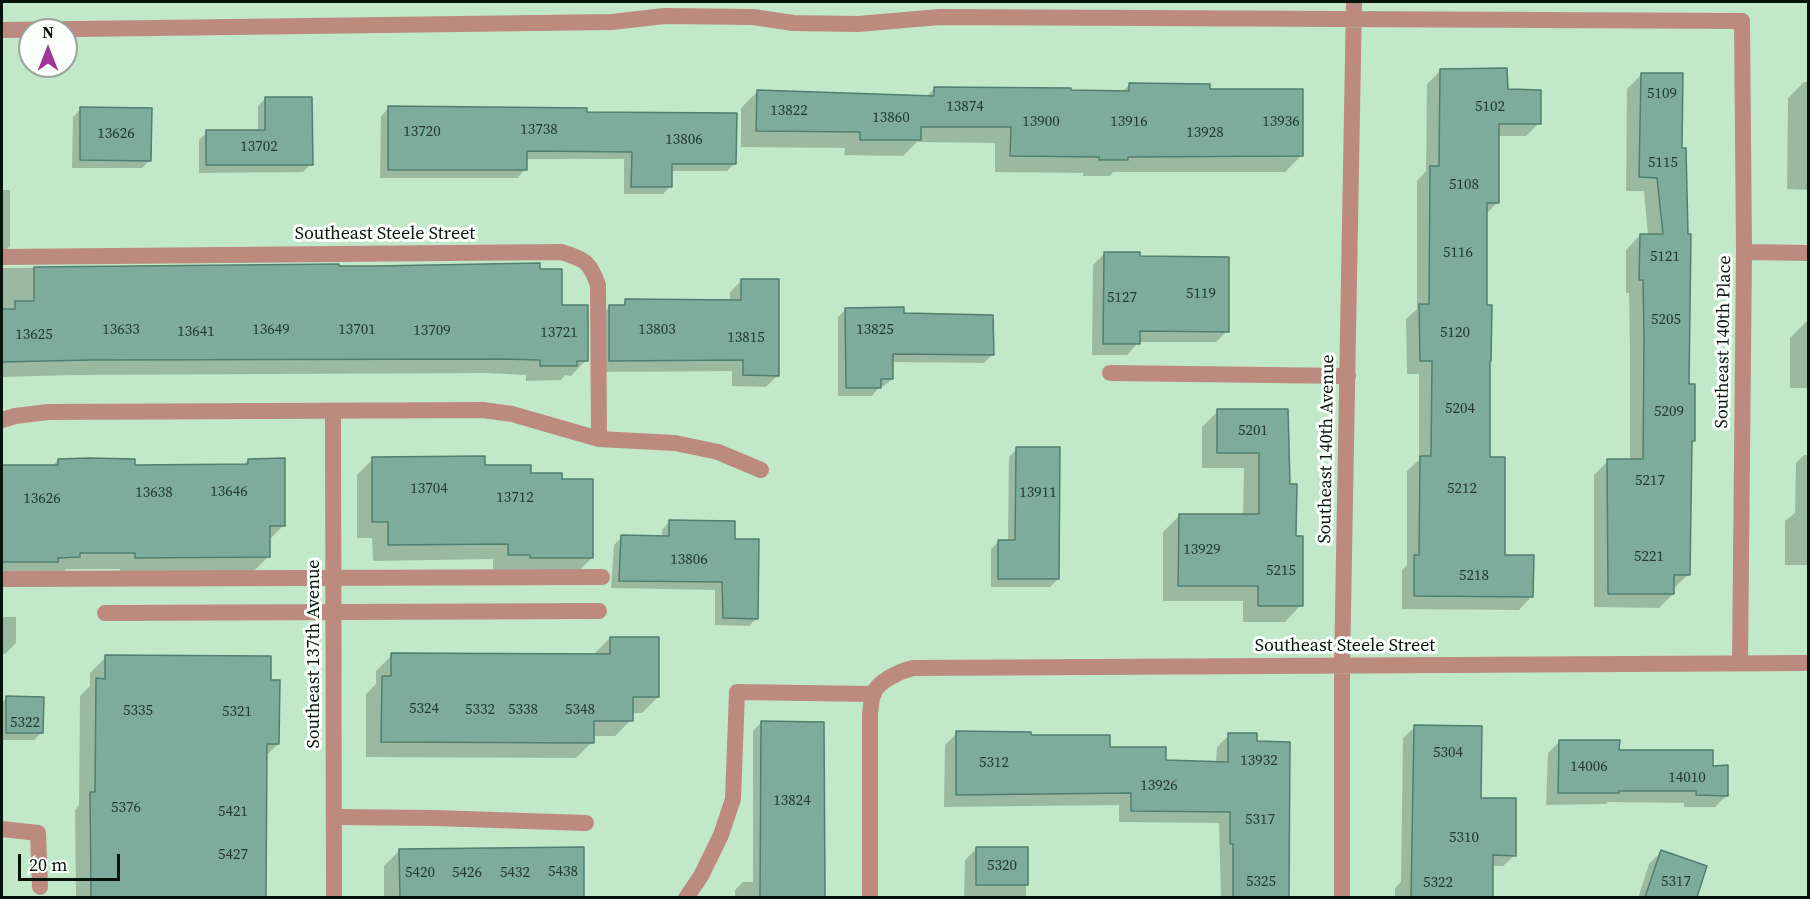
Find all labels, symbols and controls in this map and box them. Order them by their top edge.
north arrow [18,18,78,78]
text: N [42,21,54,43]
house number: 5109 [1647,85,1677,103]
house number: 13874 [946,98,984,116]
house number: 5102 [1475,98,1505,116]
house number: 13822 [770,102,808,120]
house number: 13860 [872,109,910,127]
house number: 13900 [1022,113,1060,131]
house number: 13916 [1110,113,1148,131]
house number: 13936 [1262,113,1300,131]
house number: 13738 [520,121,558,139]
house number: 13720 [403,123,441,141]
house number: 13928 [1186,124,1224,142]
house number: 13626 [97,125,135,143]
house number: 13806 [665,131,703,149]
house number: 13702 [240,138,278,156]
house number: 5115 [1648,154,1678,172]
house number: 5108 [1449,176,1479,194]
street label: Southeast Steele Street [295,223,475,245]
house number: 5116 [1443,244,1473,262]
house number: 5121 [1650,248,1680,266]
street label: Southeast 140th Place [1712,255,1736,429]
house number: 5119 [1186,285,1216,303]
house number: 5127 [1107,289,1137,307]
house number: 5205 [1651,311,1681,329]
house number: 13633 [102,321,140,339]
house number: 13649 [252,321,290,339]
house number: 13701 [338,321,376,339]
house number: 13803 [638,321,676,339]
house number: 13825 [856,321,894,339]
house number: 13709 [413,322,451,340]
house number: 13641 [177,323,215,341]
house number: 13721 [540,324,578,342]
house number: 5120 [1440,324,1470,342]
house number: 13625 [15,326,53,344]
house number: 13815 [727,329,765,347]
street label: Southeast 140th Avenue [1315,354,1339,544]
house number: 5204 [1445,400,1475,418]
house number: 5209 [1654,403,1684,421]
house number: 5201 [1238,422,1268,440]
house number: 5217 [1635,472,1665,490]
house number: 13704 [410,480,448,498]
house number: 5212 [1447,480,1477,498]
house number: 13646 [210,483,248,501]
house number: 13638 [135,484,173,502]
house number: 13911 [1019,484,1057,502]
house number: 13712 [496,489,534,507]
house number: 13626 [23,490,61,508]
house number: 13929 [1183,541,1221,559]
house number: 5221 [1634,548,1664,566]
house number: 13806 [670,551,708,569]
street label: Southeast 137th Avenue [303,559,325,749]
house number: 5215 [1266,562,1296,580]
house number: 5218 [1459,567,1489,585]
street label: Southeast Steele Street [1255,635,1435,657]
house number: 5324 [409,700,439,718]
house number: 5332 [465,701,495,719]
house number: 5338 [508,701,538,719]
house number: 5348 [565,701,595,719]
house number: 5335 [123,702,153,720]
house number: 5321 [222,703,252,721]
house number: 5322 [10,714,40,732]
house number: 5304 [1433,744,1463,762]
house number: 13932 [1240,752,1278,770]
house number: 5312 [979,754,1009,772]
house number: 14006 [1570,758,1608,776]
house number: 14010 [1668,769,1706,787]
house number: 13926 [1140,777,1178,795]
house number: 13824 [773,792,811,810]
house number: 5376 [111,799,141,817]
house number: 5421 [218,803,248,821]
house number: 5317 [1245,811,1275,829]
house number: 5310 [1449,829,1479,847]
scale bar [21,842,123,880]
house number: 5427 [218,846,248,864]
text: 20 m [29,852,67,877]
house number: 5320 [987,857,1017,875]
house number: 5438 [548,863,578,881]
house number: 5420 [405,864,435,882]
house number: 5426 [452,864,482,882]
house number: 5432 [500,864,530,882]
house number: 5325 [1246,873,1276,891]
house number: 5317 [1661,873,1691,891]
house number: 5322 [1423,874,1453,892]

